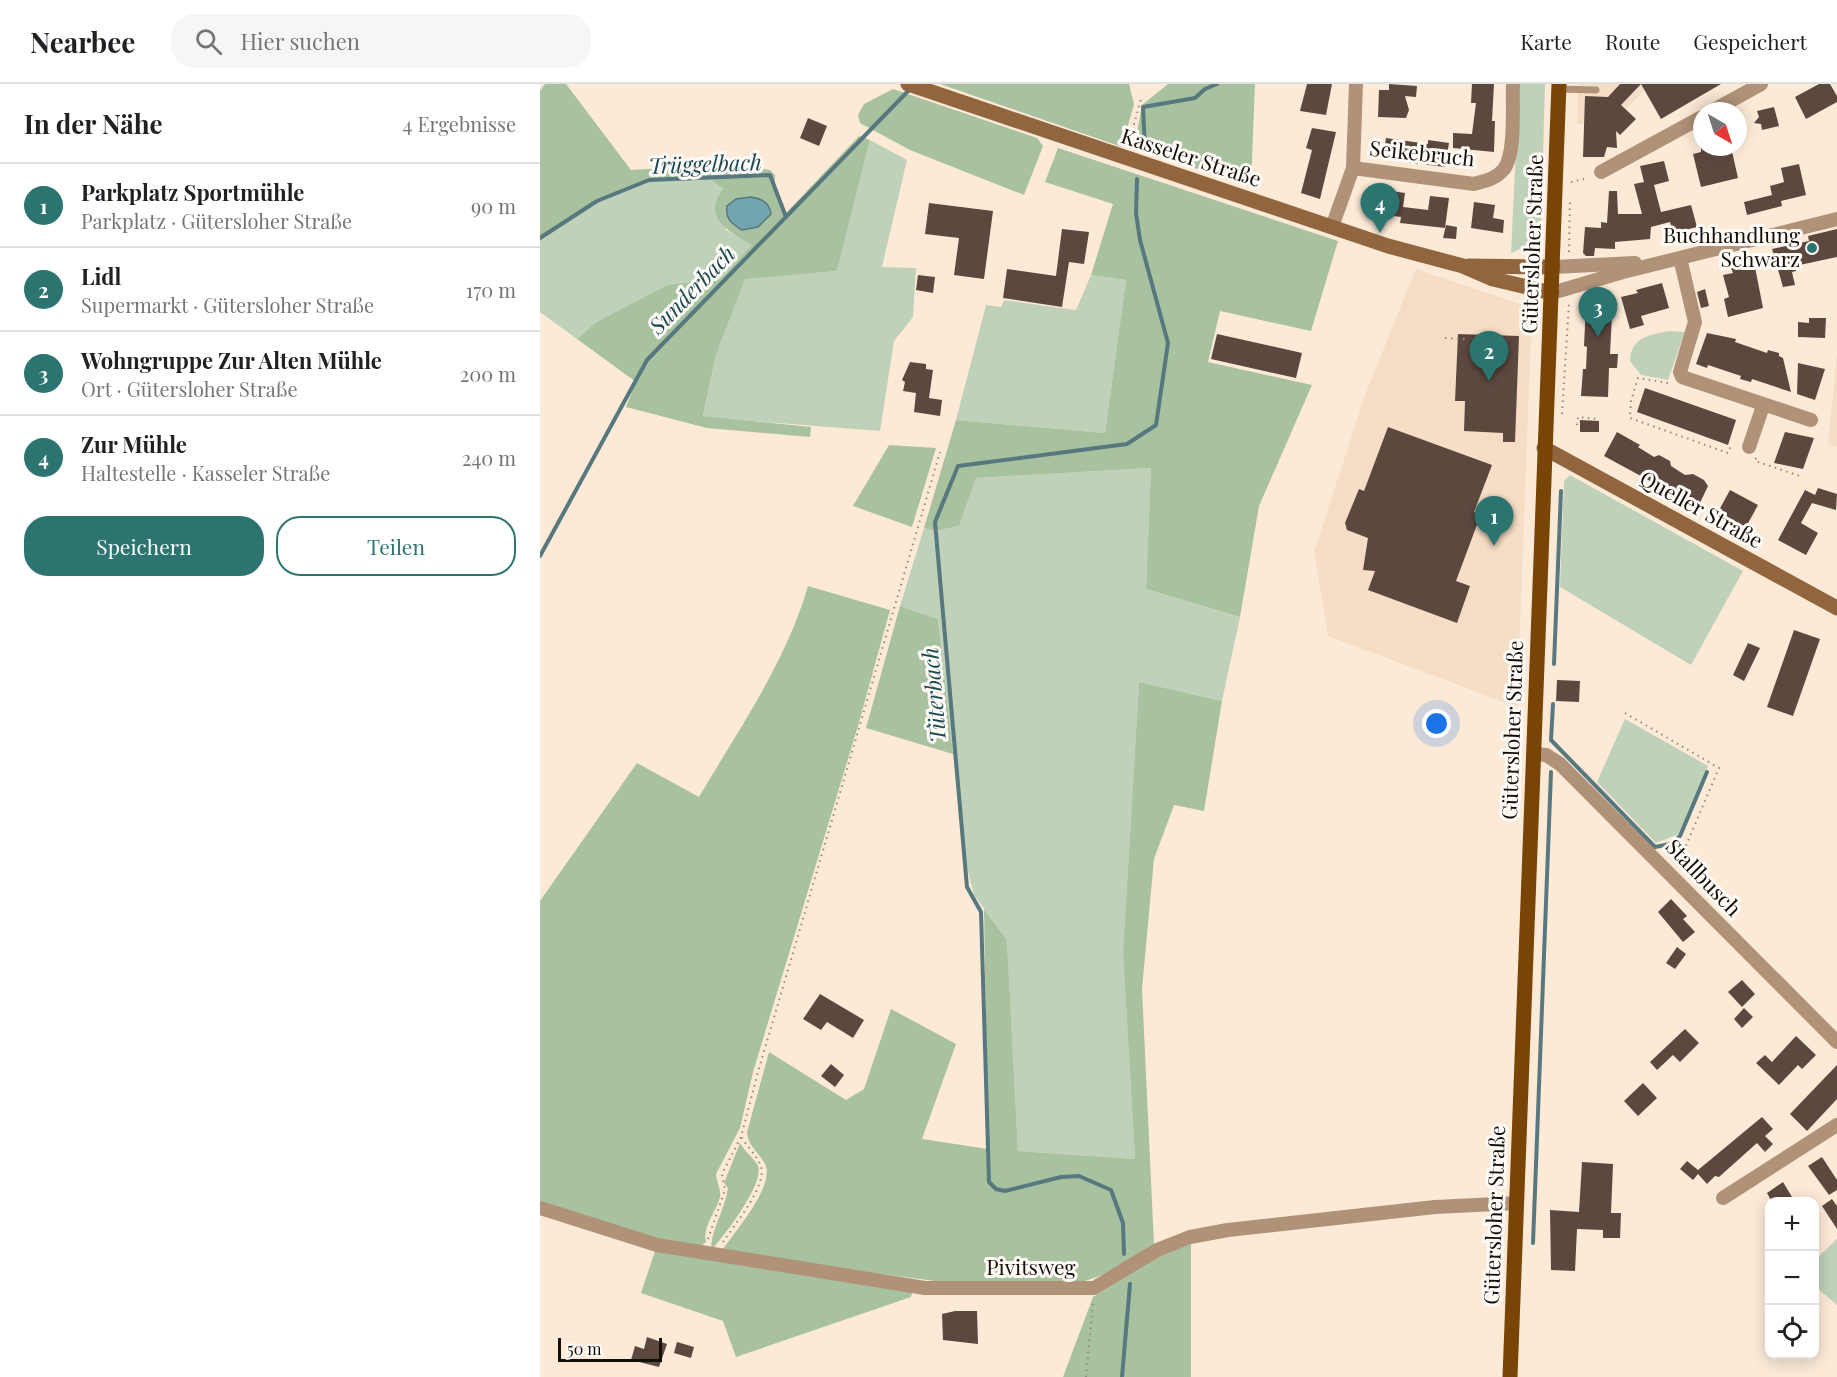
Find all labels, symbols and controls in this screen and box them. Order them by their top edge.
search box [171,14,591,68]
text: Nearbee [30,23,135,60]
icon: search [192,25,225,58]
text: Hier suchen [240,26,360,56]
text: Karte [1520,27,1572,55]
text: Route [1605,27,1660,55]
text: Gespeichert [1693,27,1807,55]
north arrow [1693,102,1747,156]
text: In der Nähe [24,106,163,141]
text: 4 Ergebnisse [403,110,516,137]
street label: Kasseler Straße [1118,120,1265,192]
street label: Seikebruch [1368,133,1477,172]
water label: Trüggelbach [648,146,762,180]
street label: Gütersloher Straße [1514,154,1548,334]
text: Parkplatz Sportmühle [81,177,304,207]
pin: 4 [1360,184,1400,233]
text: 1 [40,192,47,219]
text: 90 m [471,192,516,219]
text: Parkplatz · Gütersloher Straße [81,207,352,234]
place label: Buchhandlung Schwarz [1663,220,1800,272]
water label: Sunderbach [641,239,741,341]
marker: Buchhandlung Schwarz [1805,241,1819,255]
text: Lidl [81,261,121,291]
text: 2 [38,276,49,303]
text: 170 m [466,276,516,303]
pin: 3 [1578,288,1618,337]
text: Supermarkt · Gütersloher Straße [81,291,374,318]
pin: 2 [1470,332,1508,381]
text: Wohngruppe Zur Alten Mühle [81,345,382,375]
text: 3 [39,360,48,387]
text: 200 m [460,360,516,387]
text: Ort · Gütersloher Straße [81,375,298,402]
text: Zur Mühle [81,429,187,459]
text: 4 [38,444,49,471]
text: 240 m [462,444,516,471]
text: Haltestelle · Kasseler Straße [81,459,330,486]
street label: Queller Straße [1636,463,1768,554]
pin: 1 [1474,496,1514,546]
button: Speichern [24,516,264,576]
button: Teilen [276,516,516,576]
street label: Gütersloher Straße [1494,640,1528,820]
water label: Tüterbach [914,646,952,744]
your location [1422,709,1451,738]
street label: Stallbusch [1661,832,1749,922]
street label: Gütersloher Straße [1476,1125,1510,1305]
map controls [1765,1197,1819,1359]
button: + [1765,1197,1819,1251]
button: − [1765,1251,1819,1305]
street label: Pivitsweg [986,1252,1076,1280]
button: locate [1765,1305,1819,1359]
scale bar [558,1335,662,1362]
text: 50 m [567,1338,601,1359]

